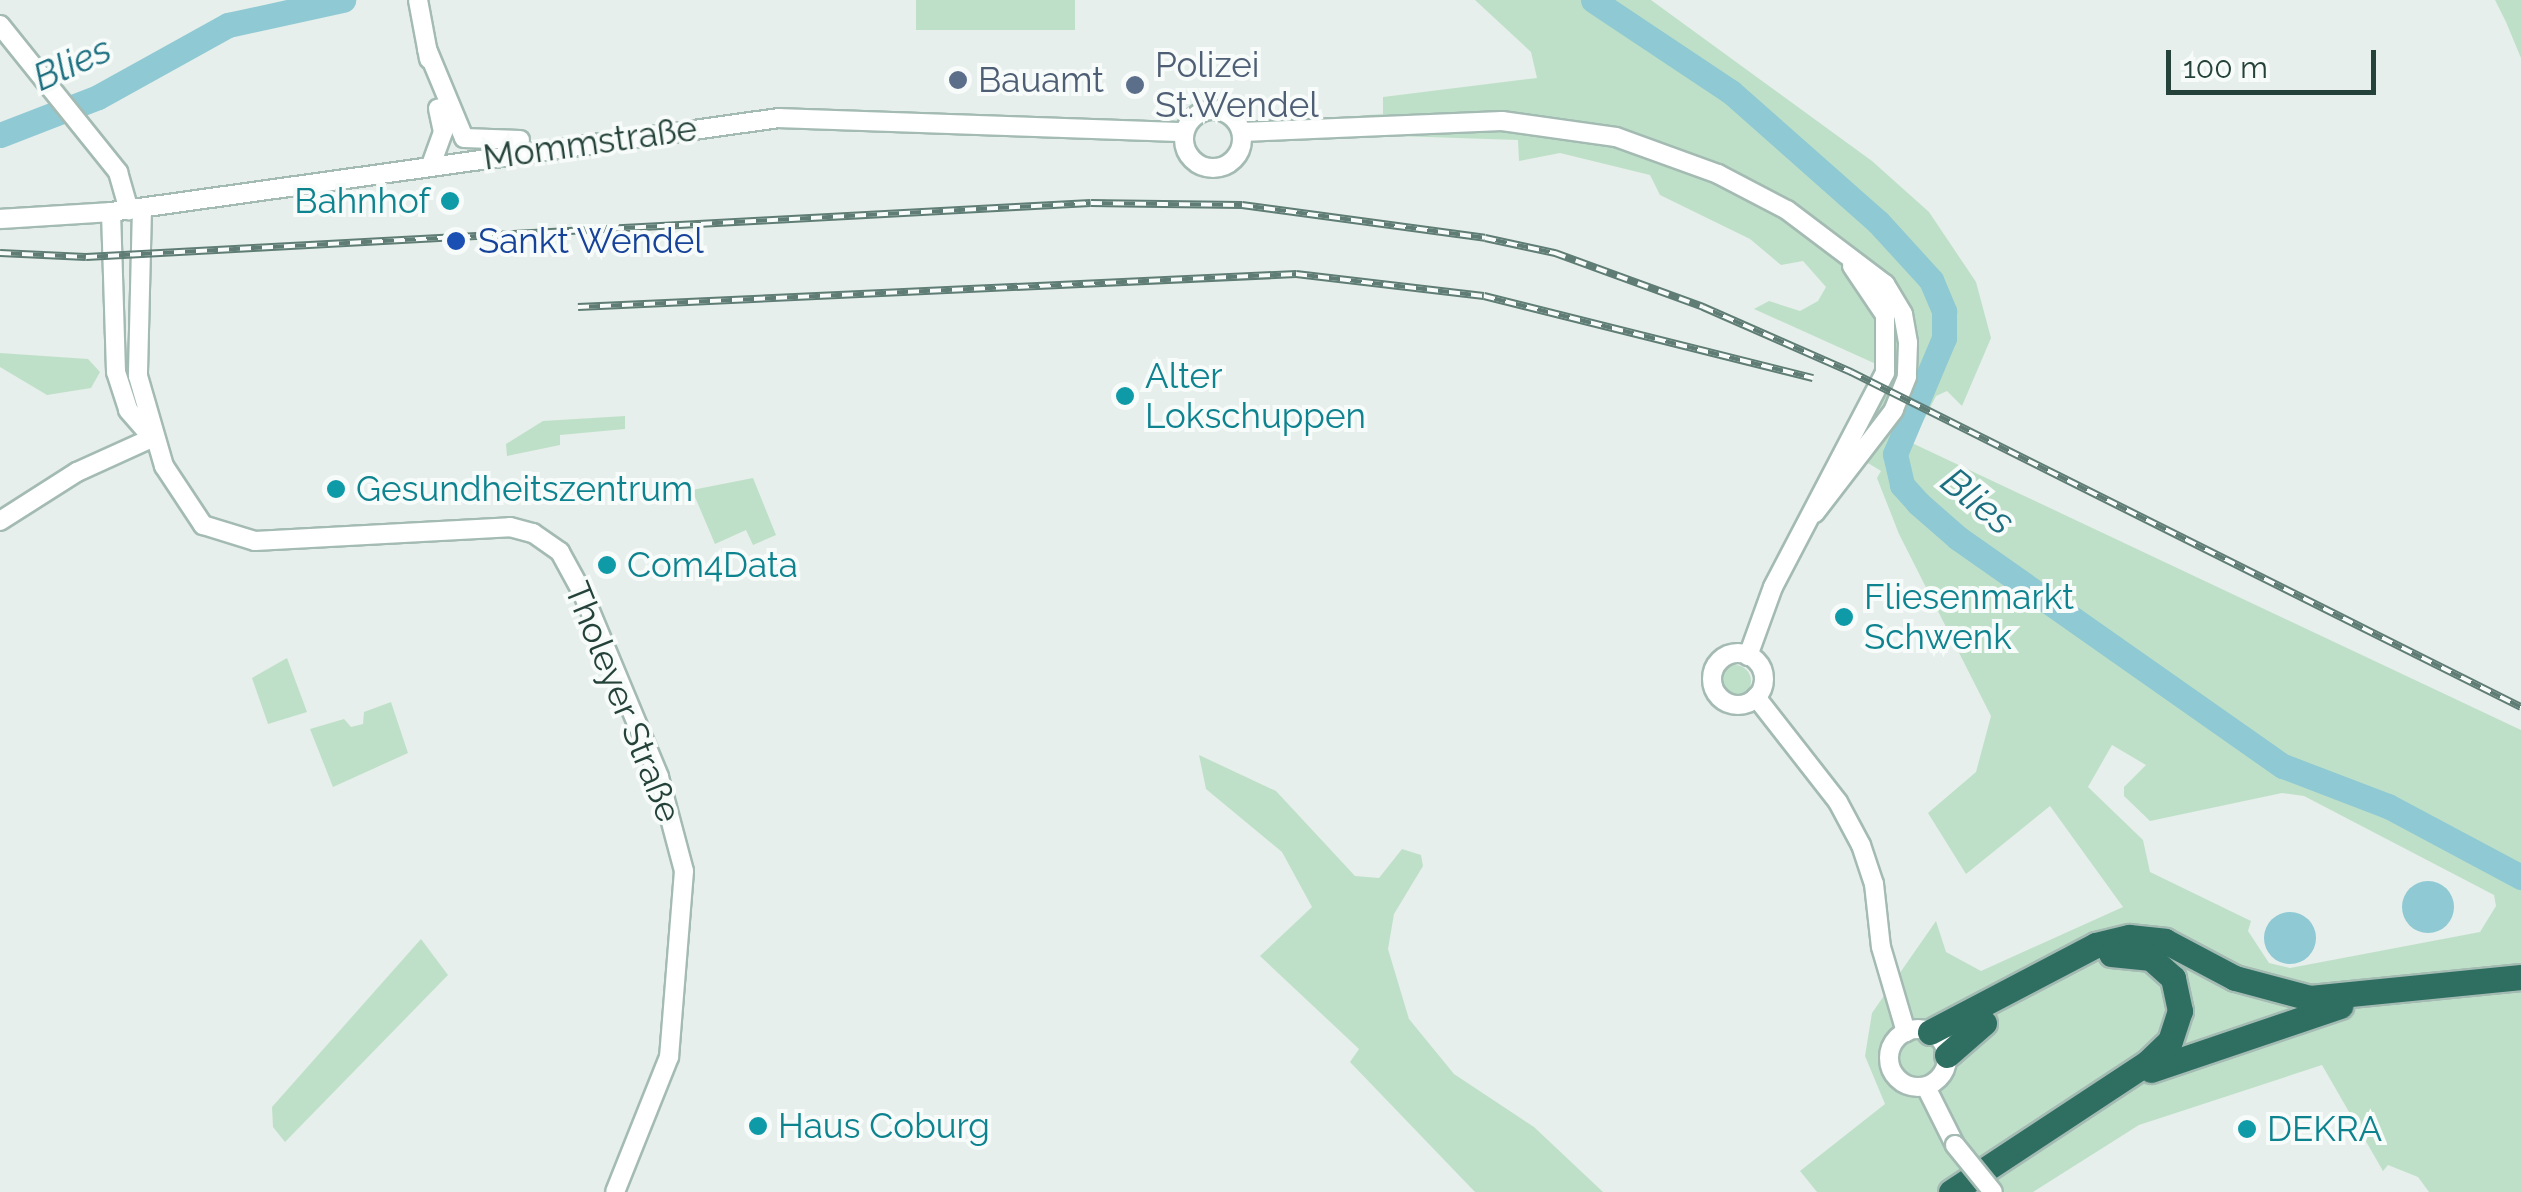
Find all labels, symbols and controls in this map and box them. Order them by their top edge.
water label: Blies [26,26,118,100]
scale bar [2171,30,2381,92]
place label: Polizei St.Wendel [1155,44,1319,126]
text: 100 m [2183,50,2268,85]
place label: Bauamt [978,59,1104,101]
marker: Bauamt [947,69,969,91]
marker: Polizei St.Wendel [1124,74,1146,96]
street label: Mommstraße [480,107,700,179]
place label: Bahnhof [294,180,430,222]
marker: Bahnhof [439,190,461,212]
place label: Sankt Wendel [478,220,705,262]
marker: Sankt Wendel [443,228,469,254]
place label: Alter Lokschuppen [1145,355,1366,437]
marker: Alter Lokschuppen [1114,385,1136,407]
water label: Blies [1932,458,2024,544]
place label: Gesundheitszentrum [356,468,693,510]
marker: Gesundheitszentrum [325,478,347,500]
place label: Com4Data [627,544,798,586]
marker: Com4Data [596,554,618,576]
street label: Tholeyer Straße [556,575,690,829]
place label: Fliesenmarkt Schwenk [1864,576,2074,658]
marker: Fliesenmarkt Schwenk [1833,606,1855,628]
place label: Haus Coburg [778,1105,990,1147]
place label: DEKRA [2267,1108,2382,1150]
marker: Haus Coburg [747,1115,769,1137]
marker: DEKRA [2236,1118,2258,1140]

